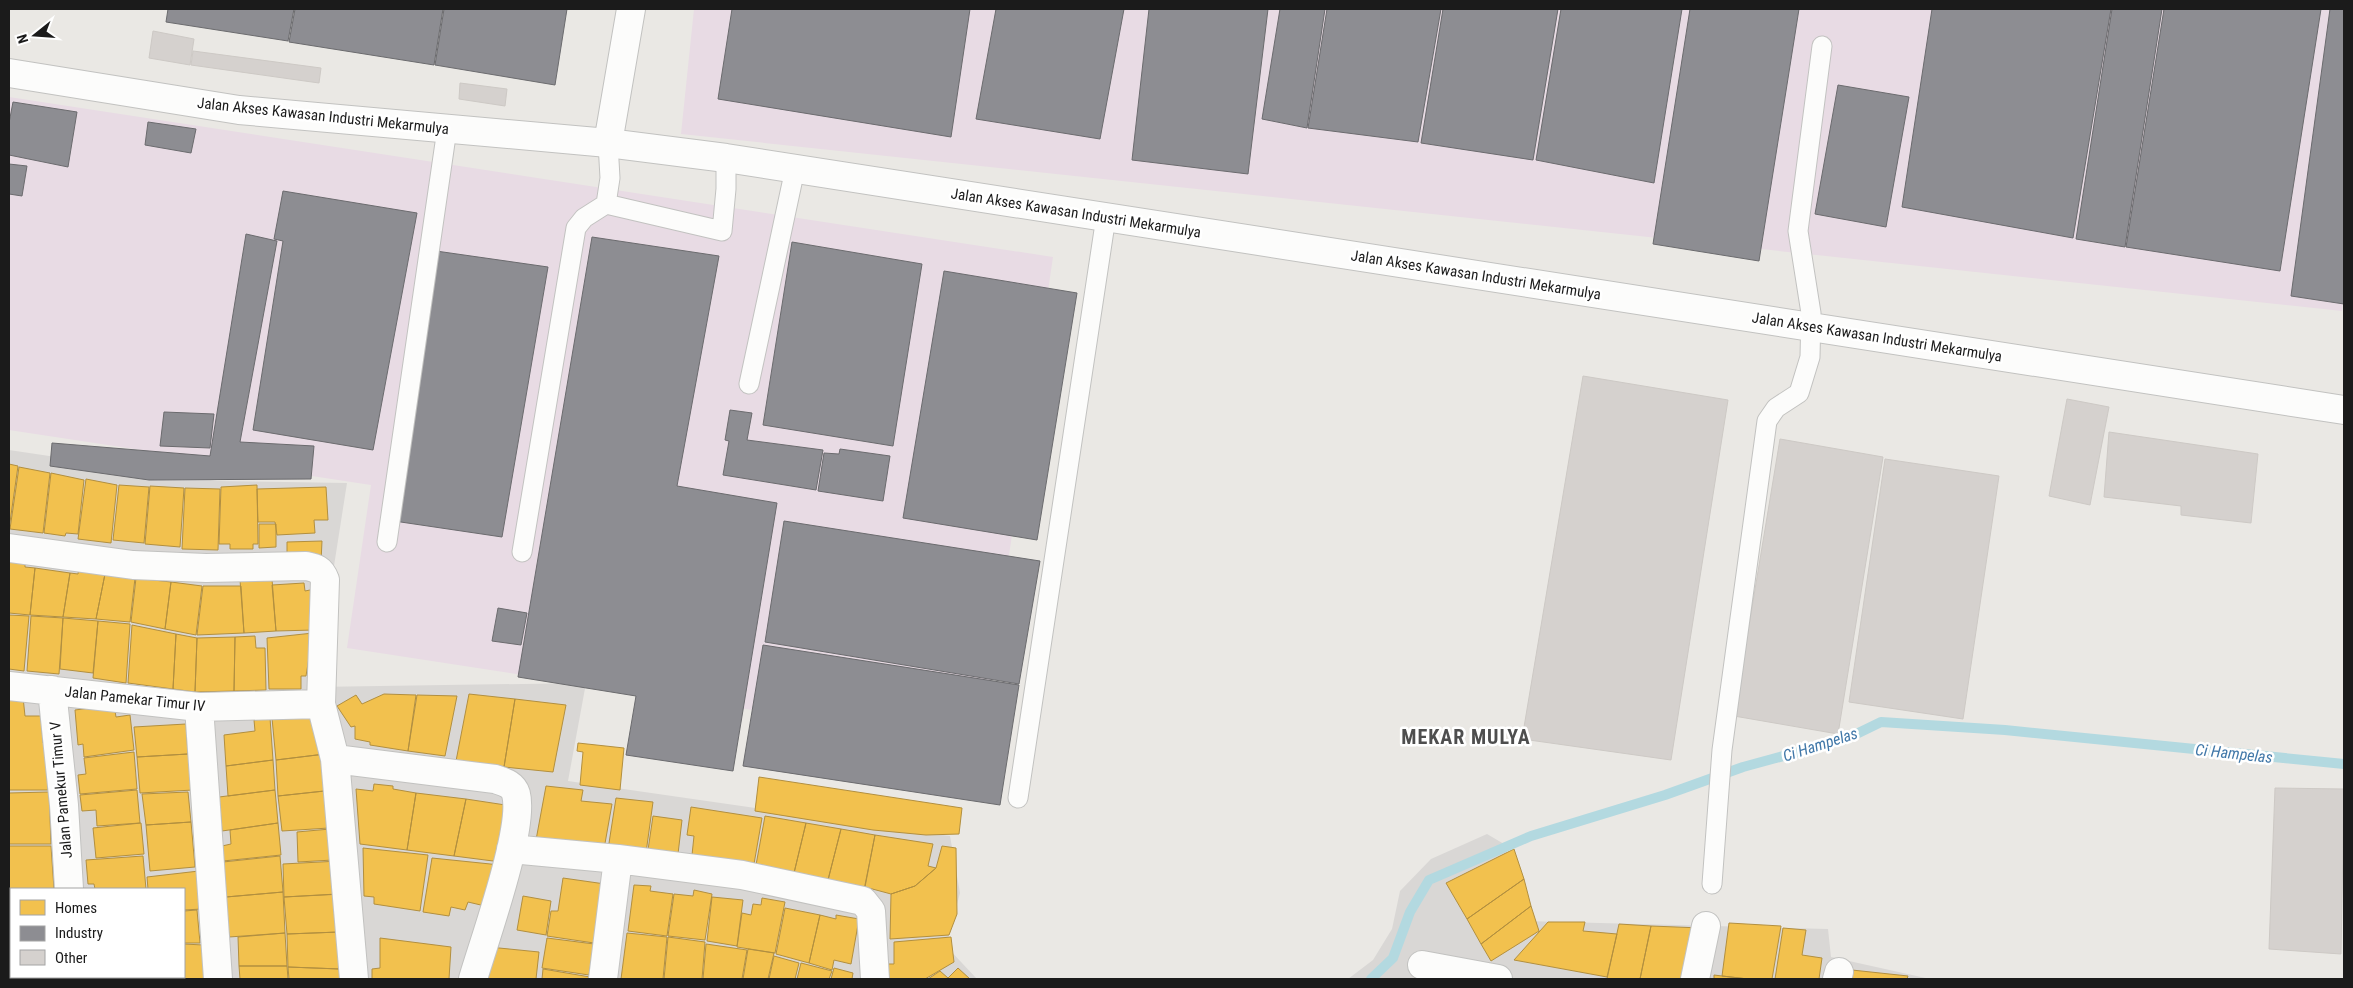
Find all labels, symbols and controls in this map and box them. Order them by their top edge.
north arrow [10,10,60,60]
text: N [14,32,31,45]
street label: Jalan Akses Kawasan Industri Mekarmulya [196,94,450,138]
street label: Jalan Akses Kawasan Industri Mekarmulya [950,184,1202,242]
street label: Jalan Akses Kawasan Industri Mekarmulya [1350,246,1602,304]
street label: Jalan Akses Kawasan Industri Mekarmulya [1751,308,2003,366]
street label: Jalan Pamekar Timur IV [64,683,207,715]
street label: Jalan Pamekur Timur V [46,720,76,859]
water label: Ci Hampelas [1780,723,1860,766]
district label: MEKAR MULYA [1401,725,1531,749]
water label: Ci Hampelas [2194,740,2274,767]
legend [10,888,185,978]
text: Homes [55,899,97,917]
text: Industry [55,924,103,942]
text: Other [55,949,88,967]

